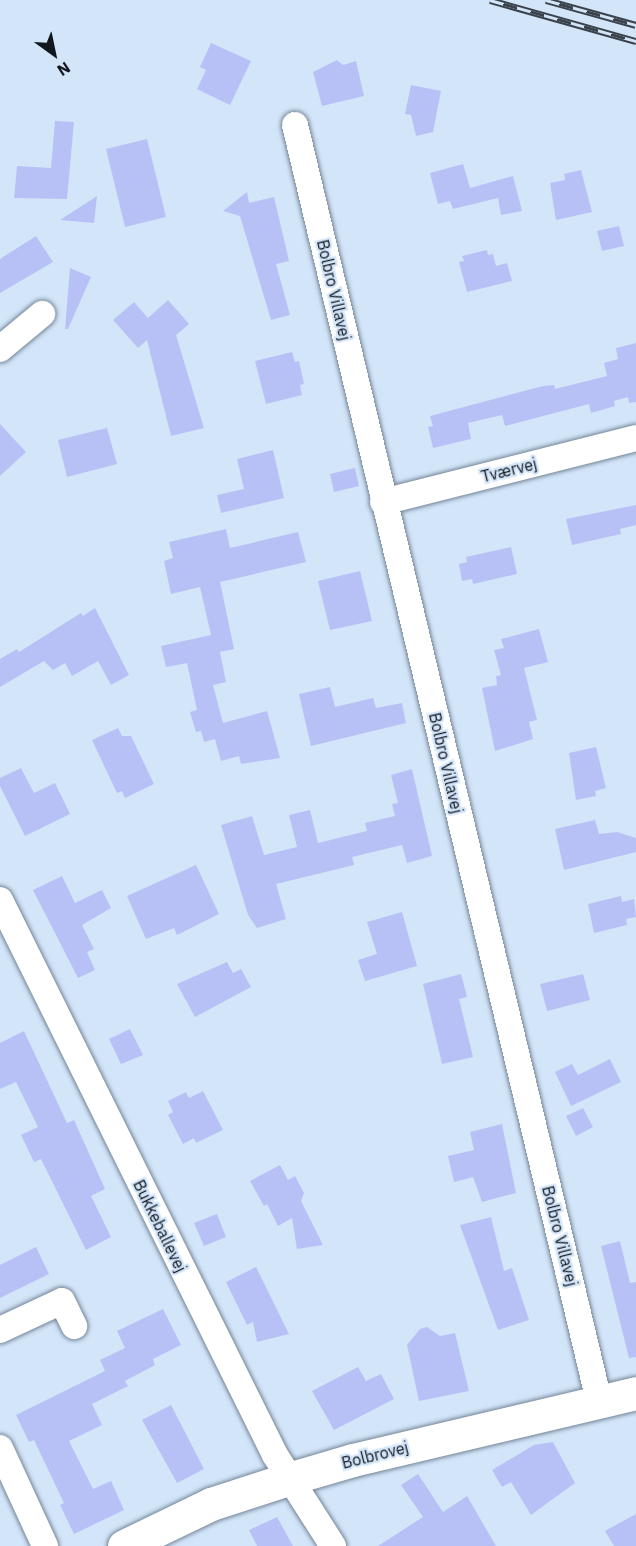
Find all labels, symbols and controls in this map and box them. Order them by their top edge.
north arrow [24,24,84,84]
text: N [53,58,74,81]
street label: Bolbro Villavej [313,238,355,342]
street label: Tværvej [479,454,539,486]
street label: Bolbro Villavej [425,711,467,815]
street label: Bukkeballevej [129,1177,191,1275]
street label: Bolbro Villavej [538,1184,582,1288]
street label: Bolbrovej [340,1437,410,1473]

